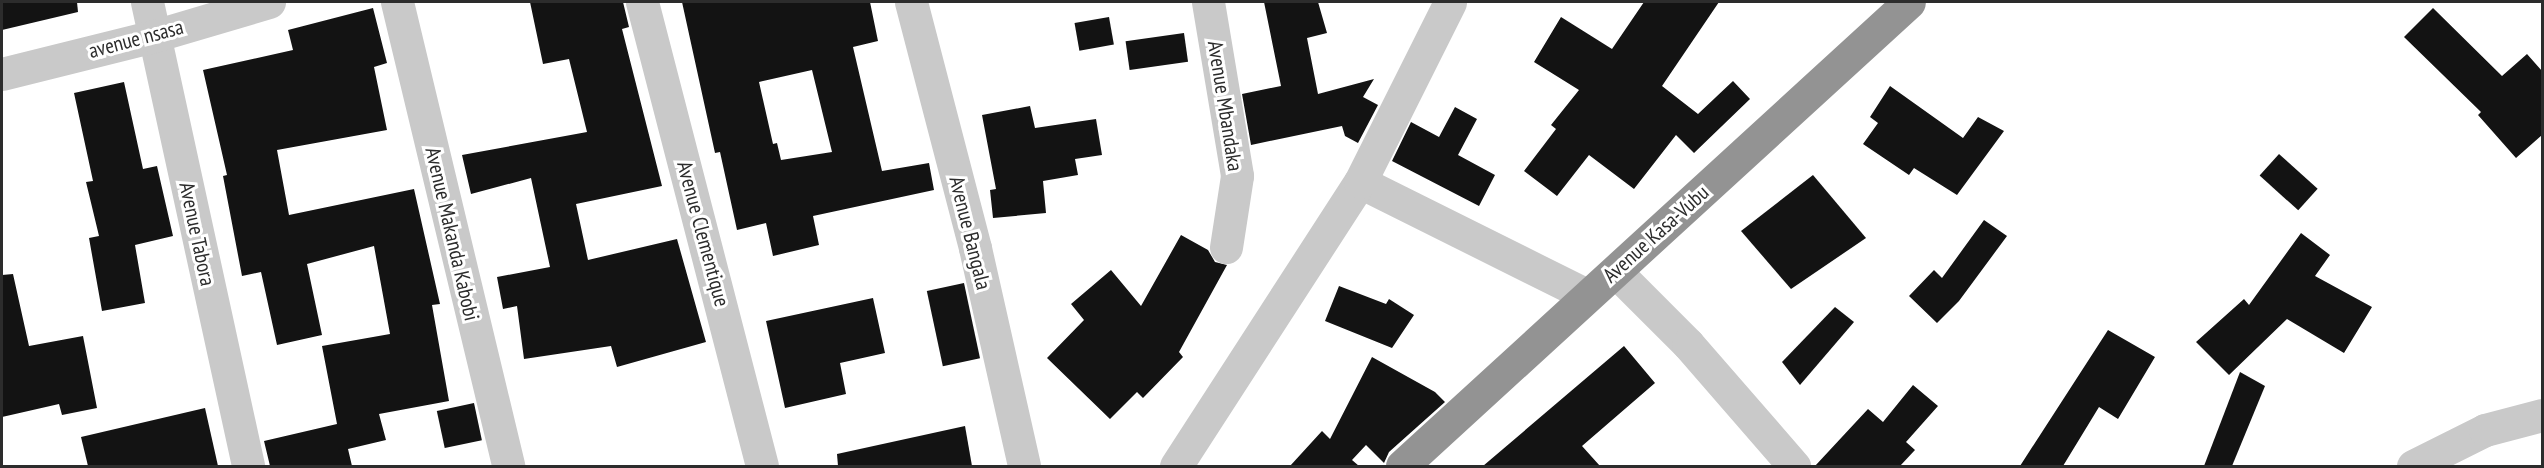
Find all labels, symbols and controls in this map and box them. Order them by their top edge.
street label: avenue nsasa [86,14,186,64]
street label: Avenue Mbandaka [1202,39,1248,173]
street label: Avenue Makanda Kabobi [420,145,484,323]
street label: Avenue Clementique [671,159,735,309]
street label: Avenue Bangala [944,174,996,292]
street label: Avenue Tabora [174,180,220,288]
street label: Avenue Kasa-Vubu [1598,180,1714,288]

